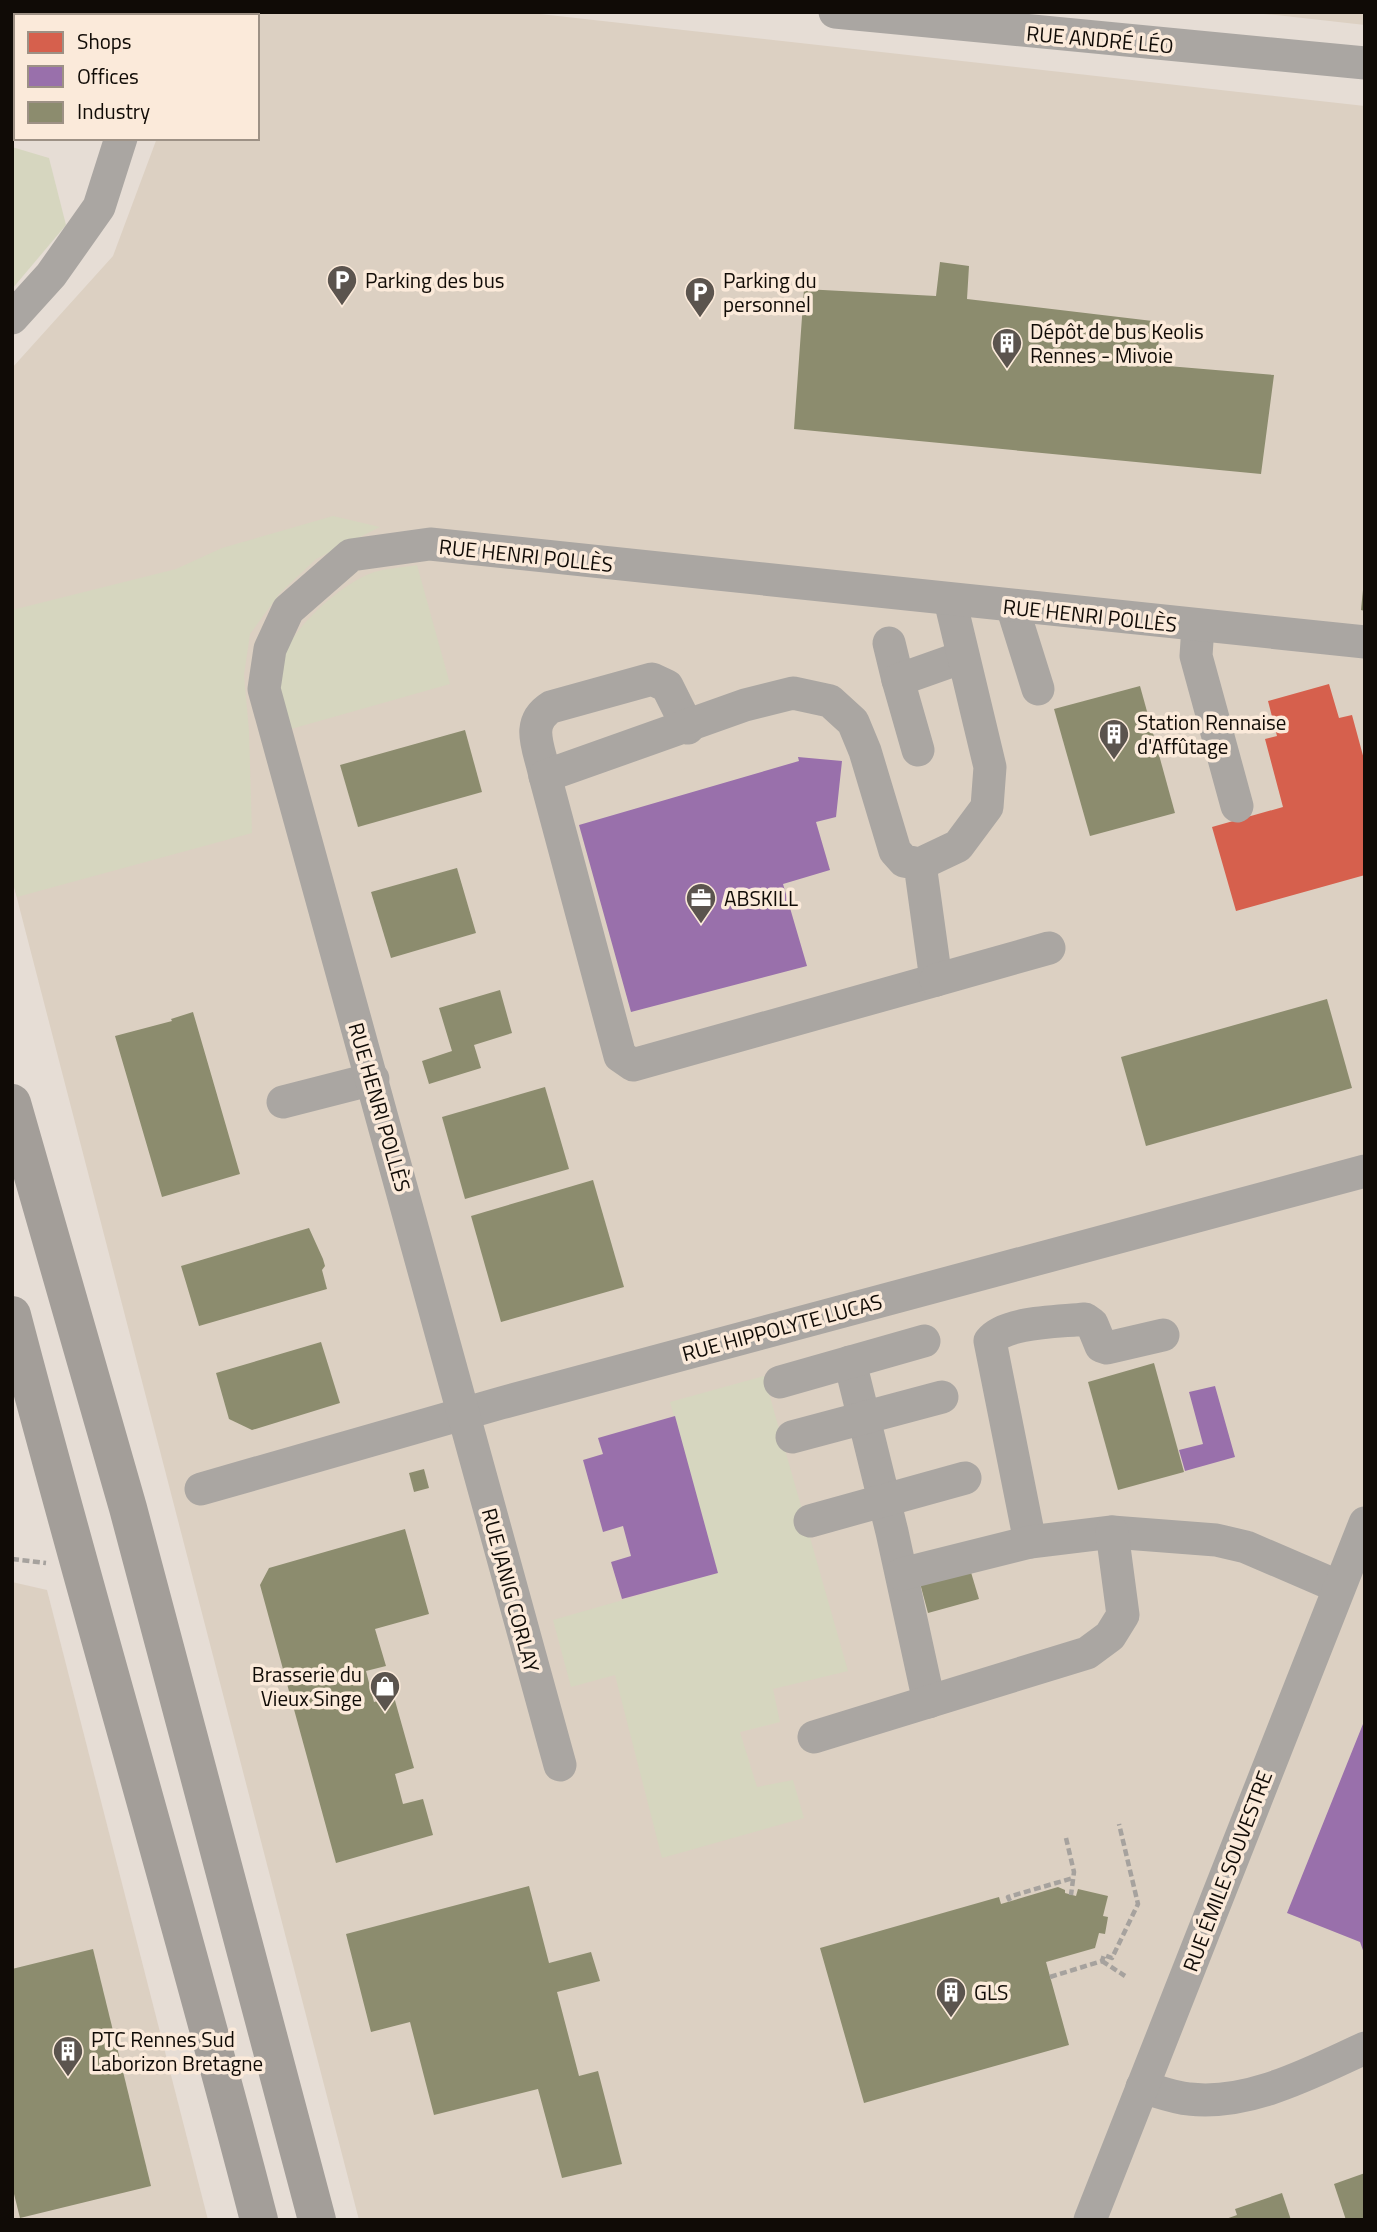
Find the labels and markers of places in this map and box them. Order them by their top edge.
parking icon: Parking des bus [325,263,359,307]
place label: Parking des bus [365,264,505,296]
place label: Parking du personnel [723,264,817,320]
parking icon: Parking du personnel [683,275,717,319]
place label: Dépôt de bus Keolis Rennes - Mivoie [1030,315,1204,371]
building icon: Dépôt de bus Keolis Rennes - Mivoie [990,326,1024,370]
place label: Station Rennaise d'Affûtage [1137,706,1286,762]
building icon: Station Rennaise d'Affûtage [1097,717,1131,761]
office icon: ABSKILL [684,881,718,925]
place label: ABSKILL [724,882,798,914]
place label: Brasserie du Vieux Singe [252,1658,362,1714]
shop icon: Brasserie du Vieux Singe [368,1669,402,1713]
building icon: GLS [934,1975,968,2019]
place label: GLS [974,1976,1008,2008]
place label: PTC Rennes Sud Laborizon Bretagne [91,2023,263,2079]
building icon: PTC Rennes Sud Laborizon Bretagne [51,2034,85,2078]

